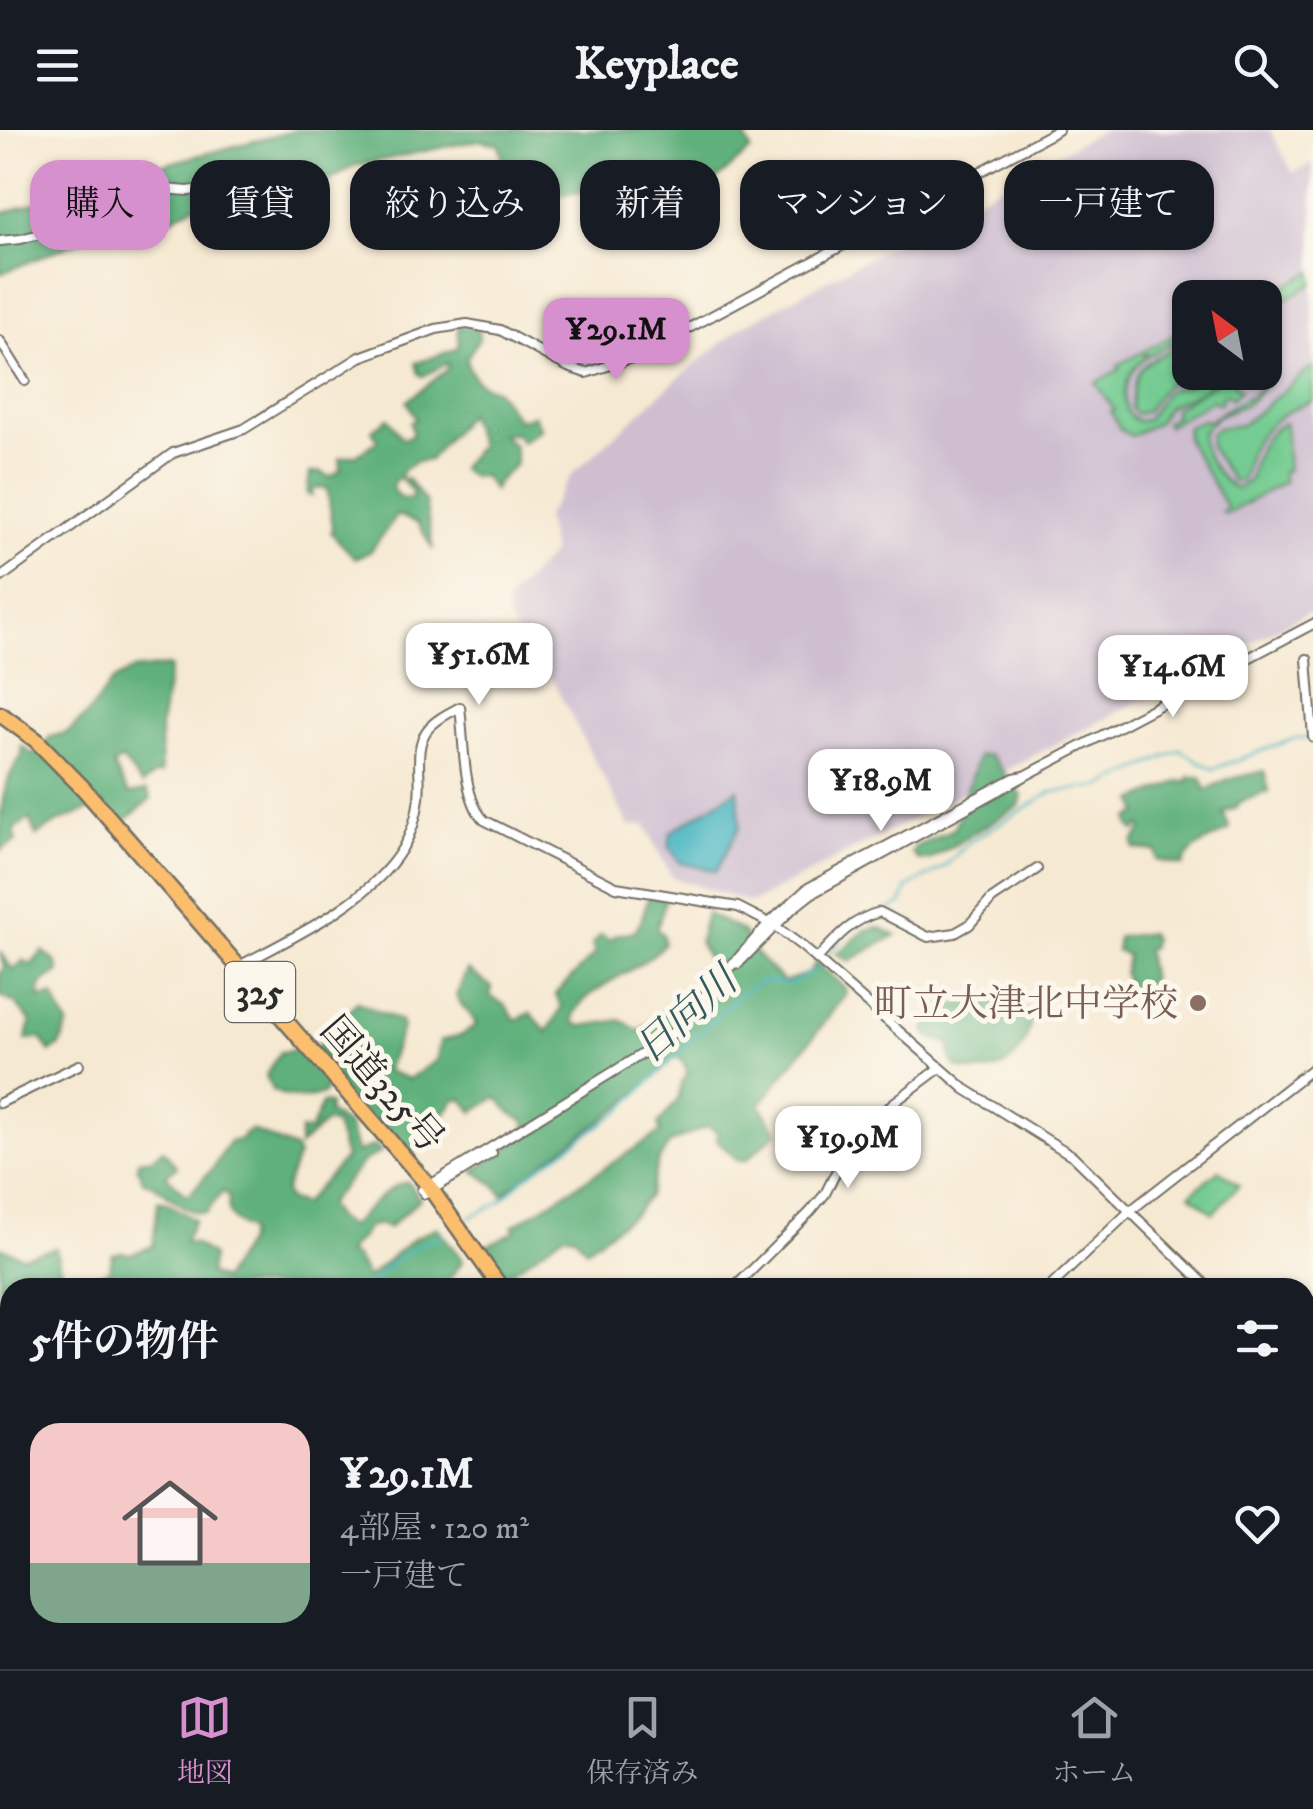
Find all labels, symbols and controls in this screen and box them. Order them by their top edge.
text: Keyplace [574,37,739,93]
icon: menu [30,38,85,93]
icon: search [1228,38,1283,93]
chip: 購入 [30,160,170,250]
chip: 賃貸 [190,160,330,250]
chip: 絞り込み [350,160,560,250]
chip: 新着 [580,160,720,250]
chip: マンション [740,160,984,250]
chip: 一戸建て [1004,160,1214,250]
north arrow [1172,280,1282,390]
map controls [1172,280,1282,390]
pin: ¥29.1M [535,298,697,383]
text: ¥29.1M [565,310,667,350]
pin: ¥51.6M [398,623,560,708]
text: ¥51.6M [428,635,530,675]
pin: ¥14.6M [1092,635,1254,720]
text: ¥14.6M [1120,647,1226,687]
pin: ¥18.9M [800,749,962,834]
text: ¥18.9M [830,761,932,801]
water label: 日向川 [626,955,751,1075]
road number: 325 [225,962,295,1022]
place label: 町立大津北中学校 [874,981,1178,1029]
marker: 町立大津北中学校 [1187,992,1209,1014]
street label: 国道325号 [309,1007,454,1164]
pin: ¥19.9M [767,1106,929,1191]
text: ¥19.9M [797,1118,899,1158]
icon: filters [1230,1311,1285,1366]
text: 5件の物件 [30,1317,219,1369]
text: ¥29.1M [340,1449,474,1501]
icon: home [110,1463,230,1583]
icon: heart [1230,1496,1285,1551]
text: 4部屋 · 120 m² [340,1509,529,1549]
text: 一戸建て [340,1557,468,1597]
tab: 地図 [177,1690,233,1791]
tab: 保存済み [586,1690,698,1791]
tab: ホーム [1052,1690,1136,1791]

